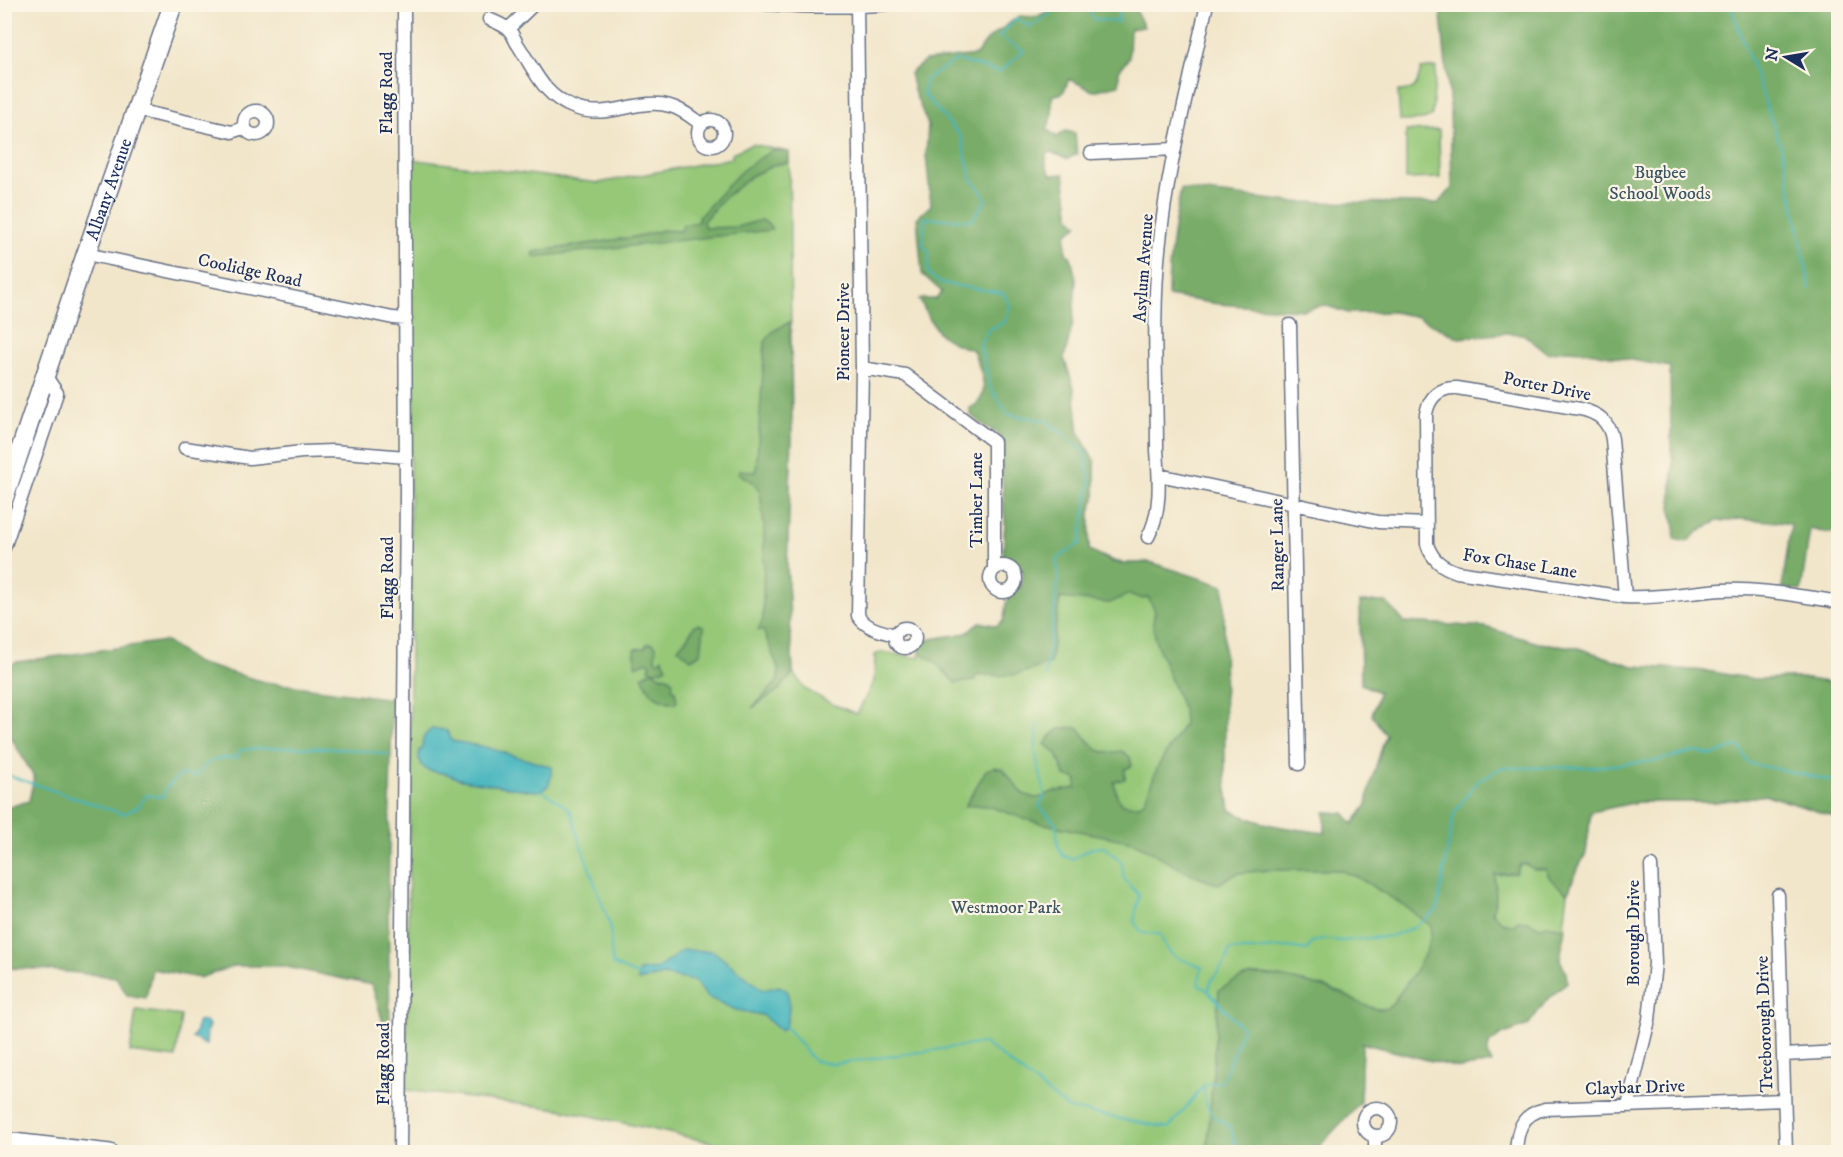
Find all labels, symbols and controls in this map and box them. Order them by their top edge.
north arrow [1756,27,1816,87]
text: N [1761,46,1783,63]
street label: Flagg Road [376,52,398,134]
street label: Albany Avenue [82,136,137,244]
park label: Bugbee School Woods [1609,162,1711,205]
street label: Asylum Avenue [1129,213,1159,323]
street label: Coolidge Road [196,249,304,293]
street label: Pioneer Drive [833,283,855,381]
street label: Porter Drive [1501,368,1593,406]
street label: Timber Lane [966,452,988,548]
street label: Ranger Lane [1266,498,1290,592]
street label: Flagg Road [377,537,399,619]
street label: Fox Chase Lane [1461,544,1579,584]
street label: Borough Drive [1623,880,1645,986]
park label: Westmoor Park [950,897,1061,919]
street label: Treeborough Drive [1752,955,1778,1093]
street label: Flagg Road [373,1023,395,1105]
street label: Claybar Drive [1585,1075,1685,1101]

